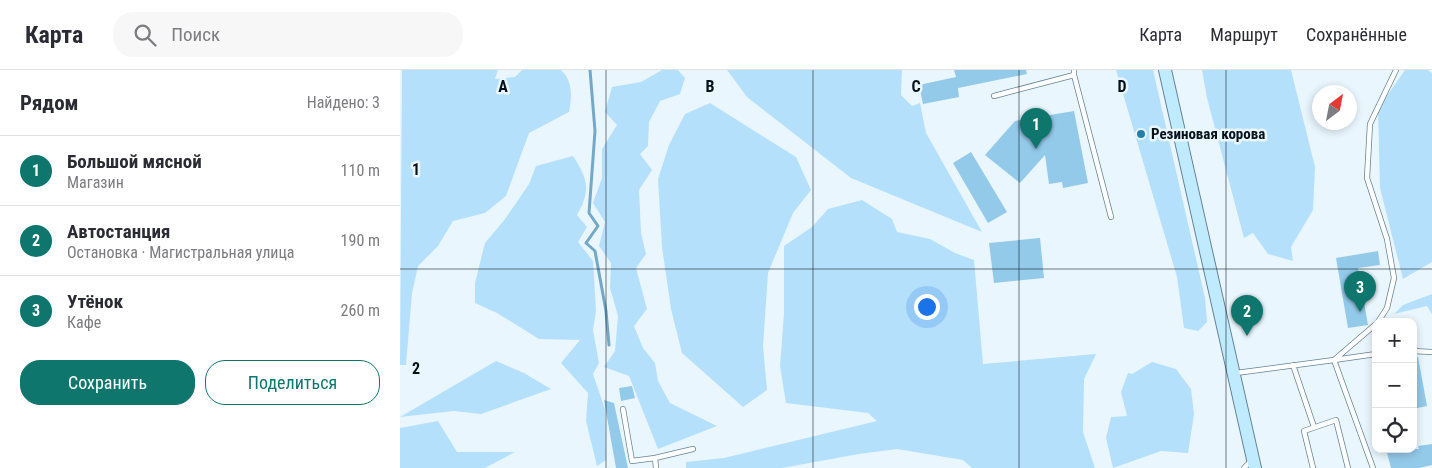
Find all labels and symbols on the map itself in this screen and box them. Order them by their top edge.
text: A [498,77,508,96]
text: B [706,77,715,96]
text: C [911,77,921,96]
text: D [1117,77,1127,96]
north arrow [1312,85,1357,130]
pin: 1 [1020,108,1052,149]
place label: Резиновая корова [1151,125,1265,143]
marker: Резиновая корова [1135,128,1147,140]
text: 1 [412,160,420,179]
pin: 3 [1344,271,1376,312]
your location [914,294,940,320]
pin: 2 [1231,295,1263,336]
text: 2 [412,359,420,378]

